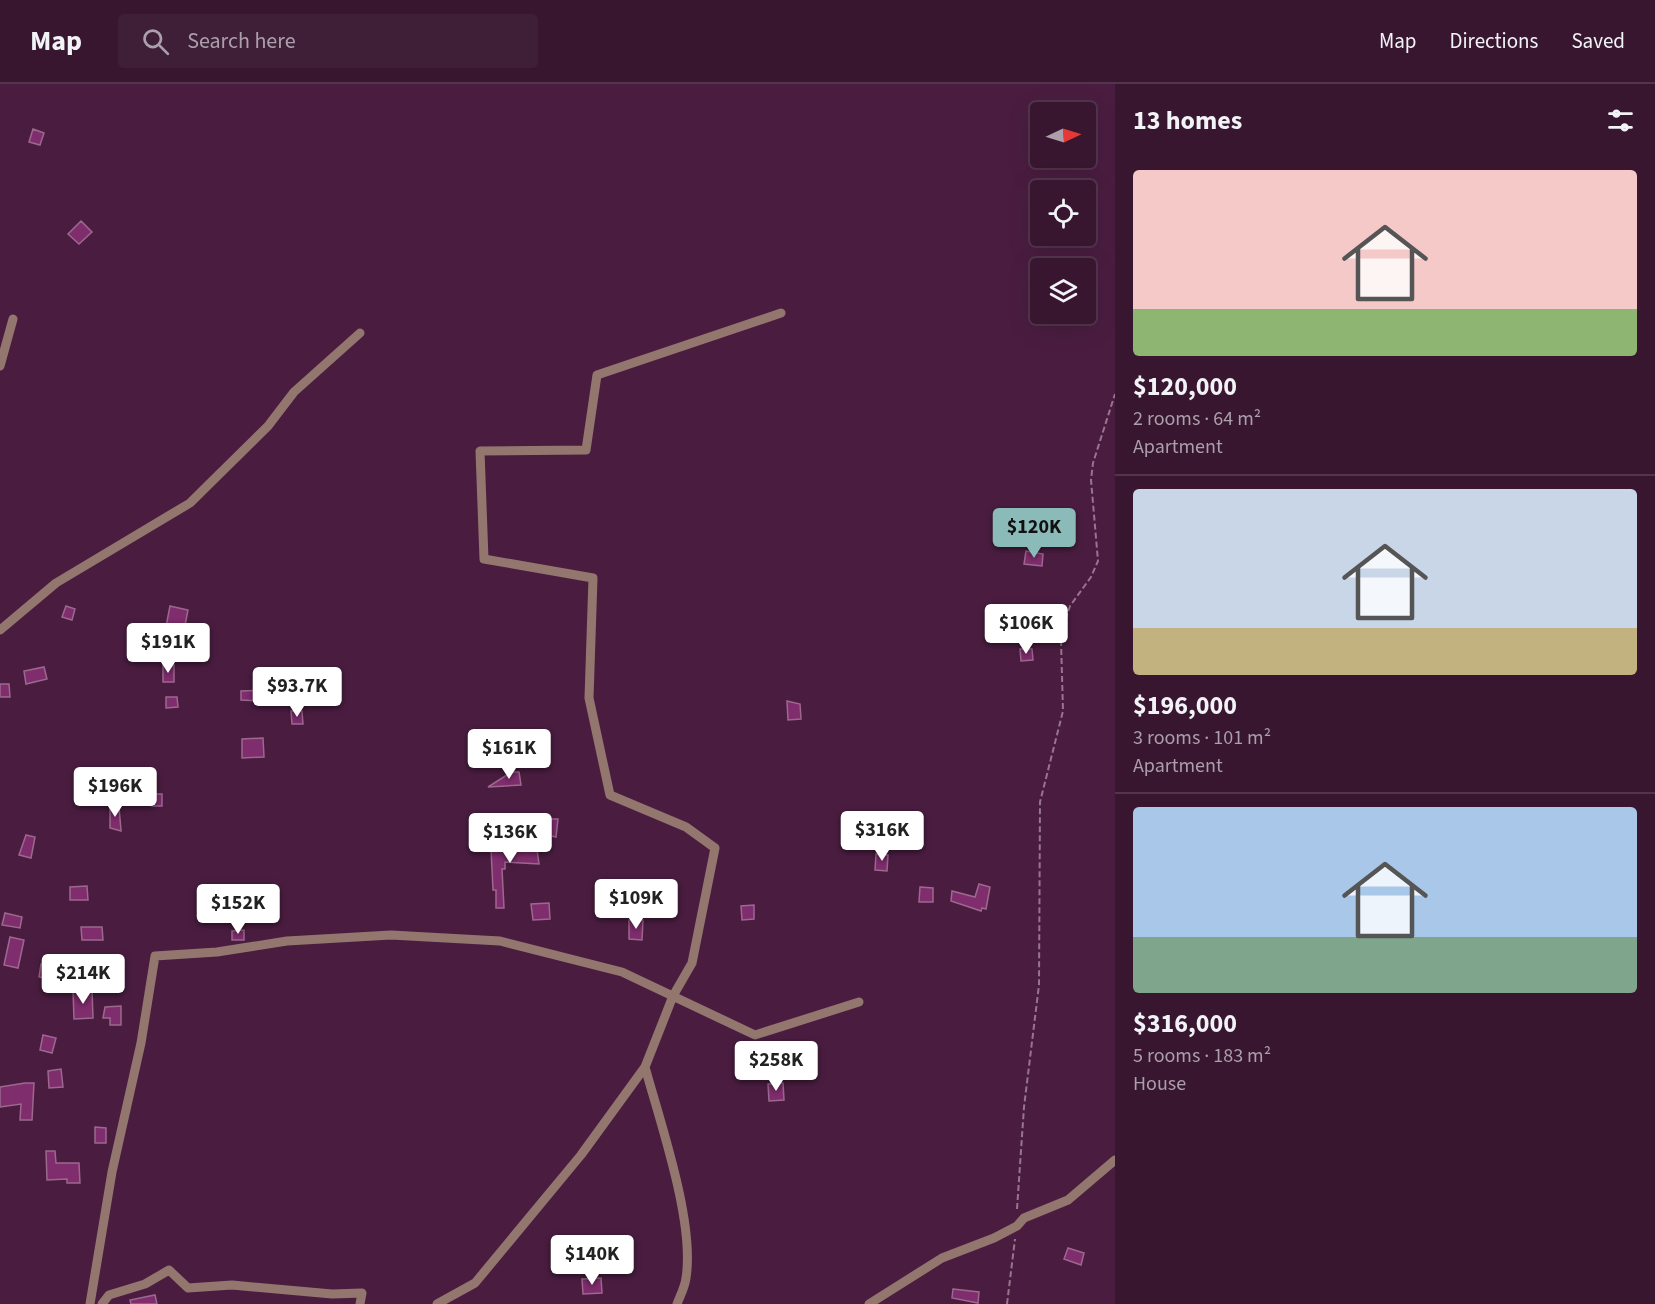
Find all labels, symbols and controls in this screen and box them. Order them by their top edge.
search box [118,14,538,68]
text: Map [30,21,82,61]
icon: search [139,25,172,58]
text: Search here [187,25,296,57]
text: Map [1379,26,1417,56]
text: Directions [1450,26,1538,56]
text: Saved [1571,26,1625,56]
north arrow [1030,102,1096,168]
map controls [1030,102,1096,324]
text: 13 homes [1133,102,1242,139]
icon: filters [1604,104,1637,137]
button: locate [1030,180,1096,246]
icon: home [1331,209,1439,317]
button: layers [1030,258,1096,324]
text: $120,000 [1133,368,1237,405]
text: 2 rooms · 64 m² [1133,405,1261,433]
text: Apartment [1133,433,1223,461]
pin: $120K [992,508,1076,559]
text: $120K [1007,513,1061,541]
icon: home [1331,528,1439,636]
pin: $106K [984,604,1068,655]
text: $106K [999,609,1053,637]
pin: $191K [126,623,210,674]
text: $191K [141,628,195,656]
pin: $93.7K [248,667,346,718]
text: $93.7K [267,672,327,700]
text: $196,000 [1133,687,1237,724]
text: 3 rooms · 101 m² [1133,724,1271,752]
pin: $161K [467,729,551,780]
text: $161K [482,734,536,762]
text: Apartment [1133,752,1223,780]
pin: $196K [73,767,157,818]
text: $196K [88,772,142,800]
pin: $316K [840,811,924,862]
pin: $136K [468,813,552,864]
text: $316K [855,816,909,844]
text: $136K [483,818,537,846]
icon: home [1331,846,1439,954]
pin: $109K [594,879,678,930]
pin: $152K [196,884,280,935]
text: $109K [609,884,663,912]
text: $152K [211,889,265,917]
pin: $214K [41,954,125,1005]
text: $214K [56,959,110,987]
text: $316,000 [1133,1005,1237,1042]
pin: $258K [734,1041,818,1092]
text: 5 rooms · 183 m² [1133,1042,1271,1070]
text: $258K [749,1046,803,1074]
text: House [1133,1070,1186,1098]
pin: $140K [550,1235,634,1286]
text: $140K [565,1240,619,1268]

